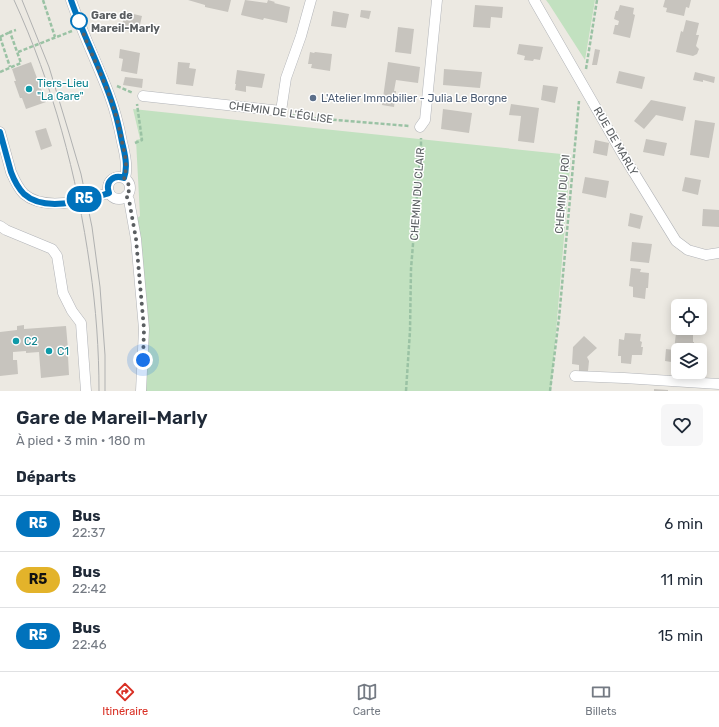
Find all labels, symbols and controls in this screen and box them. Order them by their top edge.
place label: Gare de Mareil-Marly [91,9,160,35]
marker: Gare de Mareil-Marly [70,12,88,30]
place label: Tiers-Lieu "La Gare" [37,77,89,103]
marker: Tiers-Lieu "La Gare" [24,84,34,94]
place label: L'Atelier Immobilier - Julia Le Borgne [321,92,507,105]
marker: L'Atelier Immobilier - Julia Le Borgne [308,93,318,103]
street label: CHEMIN DE L'ÉGLISE [228,99,334,126]
street label: RUE DE MARLY [591,105,640,178]
street label: CHEMIN DU CLAIR [408,147,427,241]
street label: CHEMIN DU ROI [553,154,572,234]
line badge: R5 [66,186,102,212]
text: R5 [75,190,93,207]
map controls [671,299,707,379]
button: locate [671,299,707,335]
place label: C2 [24,335,38,348]
marker: C2 [11,336,21,346]
button: layers [671,343,707,379]
place label: C1 [57,345,69,358]
marker: C1 [44,346,54,356]
your location [133,350,153,370]
button: heart [661,404,703,446]
text: Gare de Mareil-Marly [16,406,208,429]
text: À pied · 3 min · 180 m [16,433,145,448]
text: Départs [16,468,76,486]
text: Bus [72,507,100,525]
text: R5 [29,515,47,532]
text: 6 min [664,515,703,533]
text: 22:37 [72,525,105,540]
text: Bus [72,563,100,581]
text: R5 [29,571,47,588]
text: 11 min [660,571,703,589]
text: 22:42 [72,581,106,596]
text: Bus [72,619,100,637]
text: R5 [29,627,47,644]
text: 15 min [658,627,703,645]
text: 22:46 [72,637,107,652]
tab: Itinéraire [102,681,148,718]
tab: Carte [353,681,381,718]
tab: Billets [585,681,617,718]

